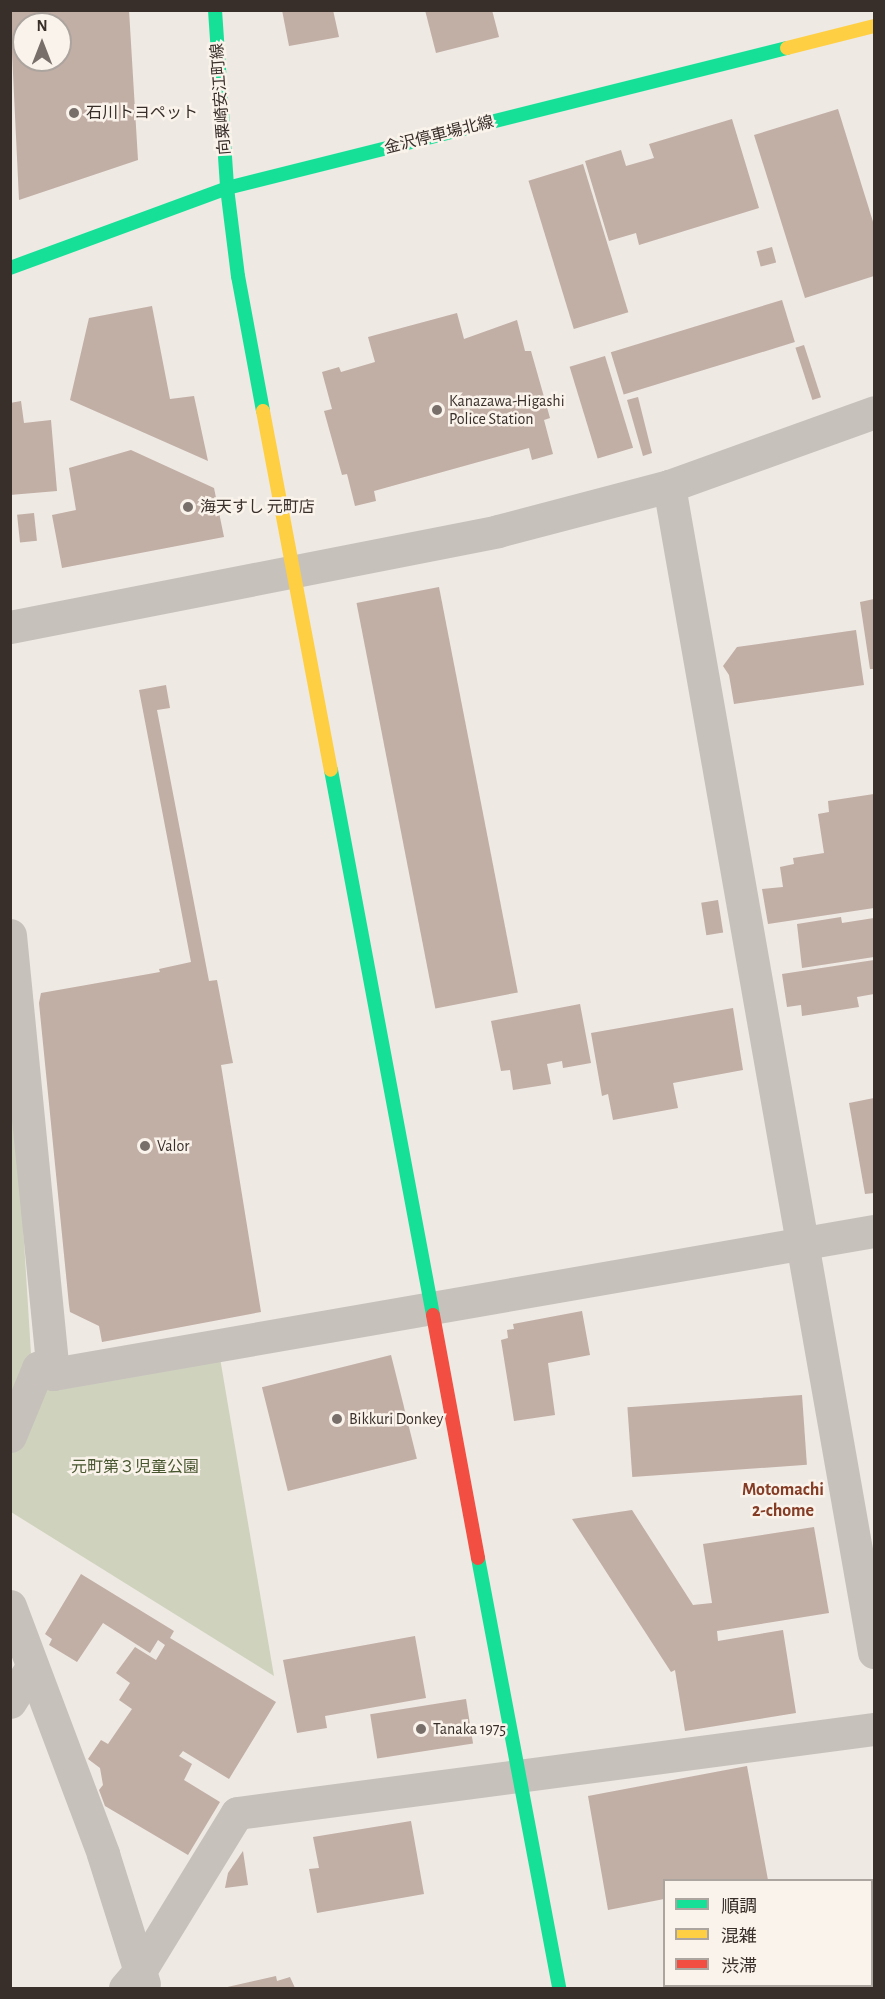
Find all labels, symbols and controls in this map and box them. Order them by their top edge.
north arrow [12,12,72,72]
text: N [36,18,48,34]
street label: 向粟崎安江町線 [208,42,234,156]
place label: 石川トヨペット [86,103,198,123]
marker: 石川トヨペット [67,106,81,120]
street label: 金沢停車場北線 [382,112,496,158]
place label: Kanazawa-Higashi Police Station [449,391,565,429]
marker: Kanazawa-Higashi Police Station [430,403,444,417]
place label: 海天すし 元町店 [200,497,315,517]
marker: 海天すし 元町店 [181,500,195,514]
place label: Valor [157,1136,189,1156]
marker: Valor [138,1139,152,1153]
place label: Bikkuri Donkey [349,1409,443,1429]
marker: Bikkuri Donkey [330,1412,344,1426]
park label: 元町第３児童公園 [71,1457,199,1477]
district label: Motomachi 2-chome [742,1480,824,1522]
place label: Tanaka 1975 [433,1719,506,1739]
marker: Tanaka 1975 [414,1722,428,1736]
legend [663,1879,873,1987]
text: 順調 [721,1898,757,1916]
text: 混雑 [721,1928,757,1946]
text: 渋滞 [721,1958,757,1976]

